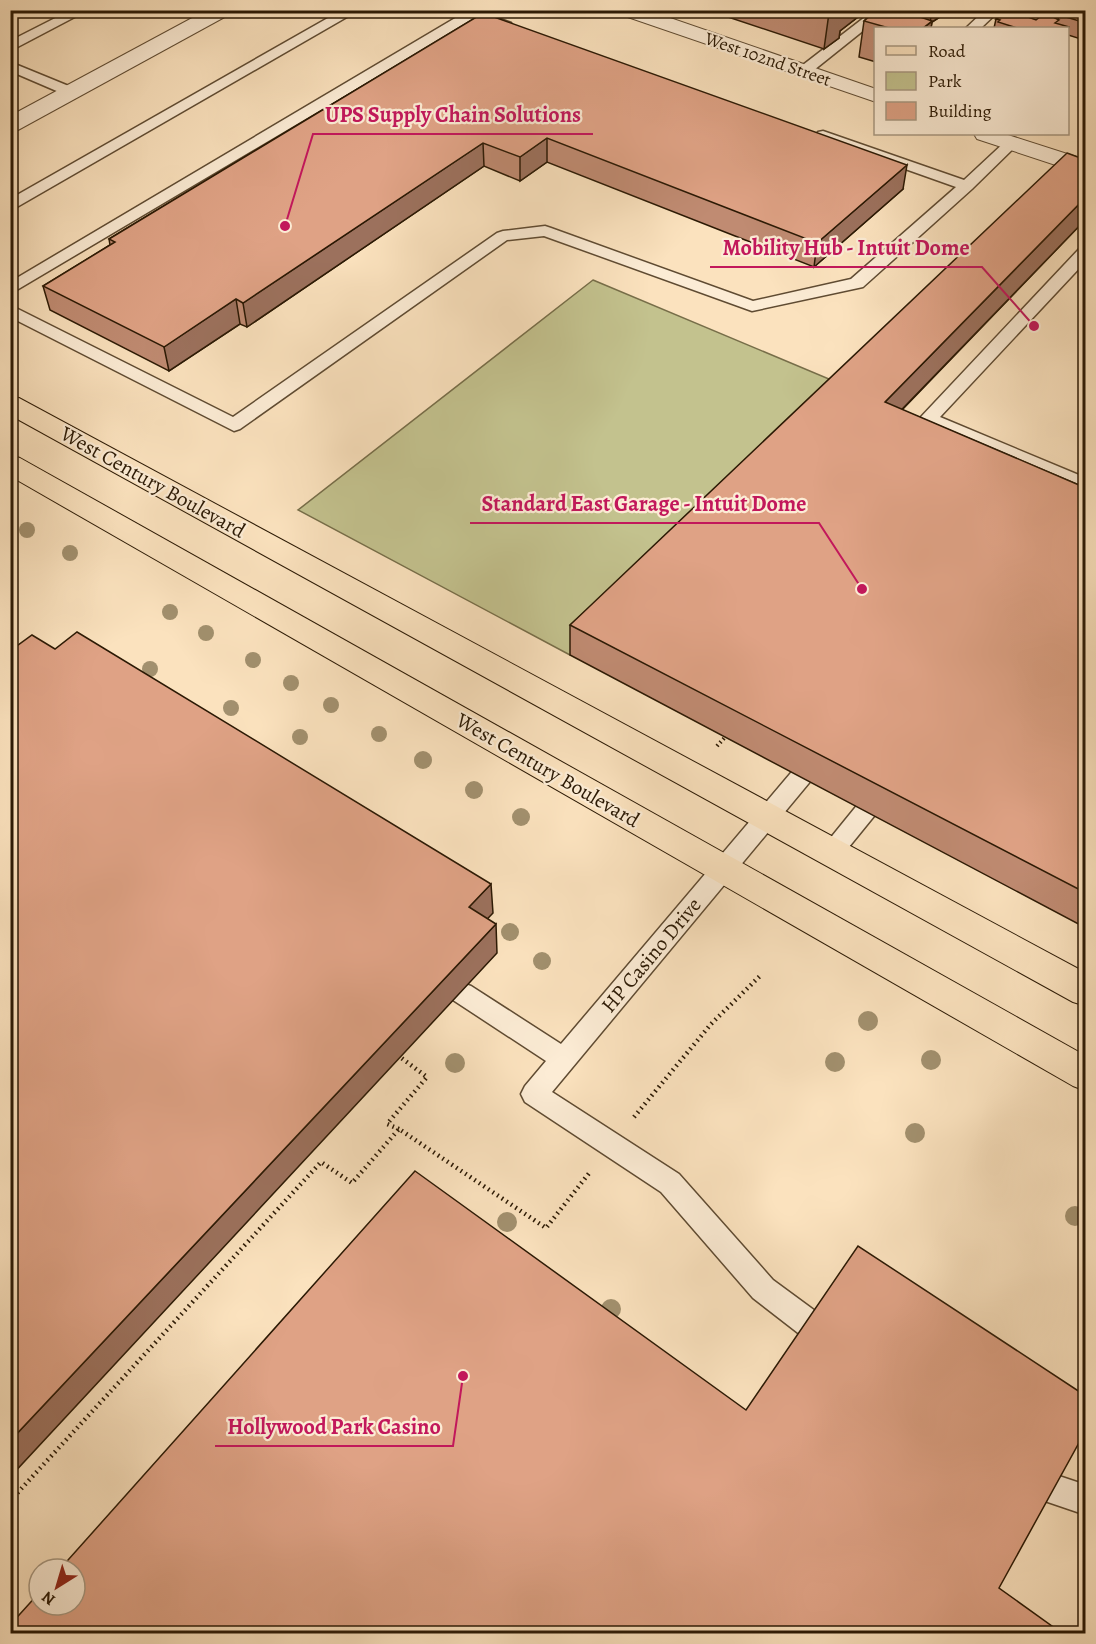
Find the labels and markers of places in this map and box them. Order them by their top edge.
callout: UPS Supply Chain Solutions [313,94,593,134]
callout: Mobility Hub - Intuit Dome [710,227,982,267]
callout: Standard East Garage - Intuit Dome [470,483,819,523]
callout: Hollywood Park Casino [215,1406,453,1446]

